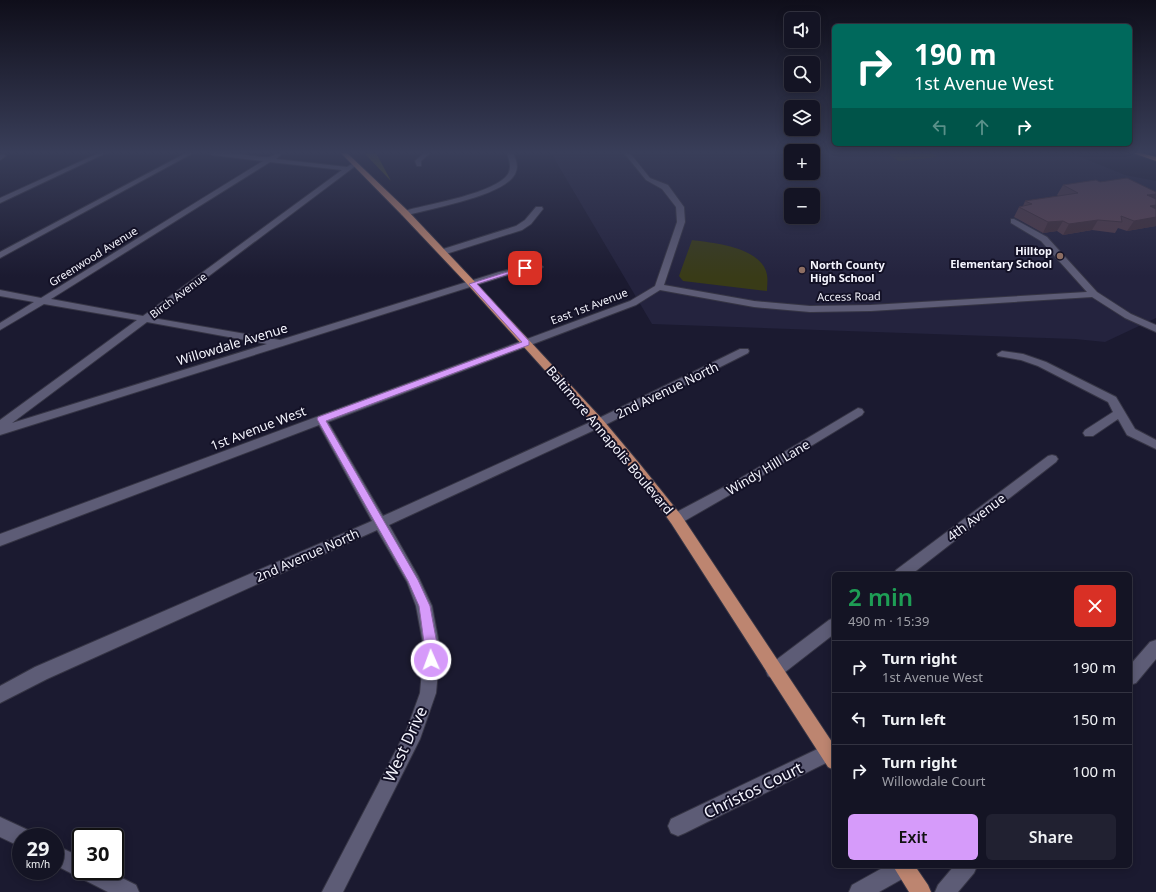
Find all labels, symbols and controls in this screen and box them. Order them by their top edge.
map controls [784,12,820,224]
button: sound [784,12,820,48]
text: 190 m [914,35,997,73]
icon: right [848,40,900,92]
button: search [784,56,820,92]
text: 1st Avenue West [914,71,1054,95]
button: layers [784,100,820,136]
icon: left [929,116,951,138]
icon: ahead [971,116,993,138]
icon: right [1013,116,1035,138]
button: + [784,144,820,180]
button: − [784,188,820,224]
street label: Greenwood Avenue [46,223,140,289]
place label: Hilltop Elementary School [950,243,1052,271]
pin [508,251,542,285]
marker: Hilltop Elementary School [1055,251,1065,261]
icon: arrive [514,257,536,279]
place label: North County High School [810,257,886,285]
marker: North County High School [797,265,807,275]
street label: Birch Avenue [146,269,210,321]
street label: East 1st Avenue [548,284,630,328]
street label: Access Road [817,288,881,304]
street label: Willowdale Avenue [174,319,290,369]
street label: 2nd Avenue North [613,357,721,423]
street label: Baltimore Annapolis Boulevard [542,362,678,518]
street label: 1st Avenue West [208,401,309,454]
street label: Windy Hill Lane [723,435,813,499]
street label: 4th Avenue [943,489,1009,545]
street label: 2nd Avenue North [252,524,362,586]
text: 2 min [848,580,913,613]
button: close [1074,585,1116,627]
text: 490 m · 15:39 [848,612,929,630]
position arrow [410,639,452,681]
text: Turn right [882,648,957,668]
icon: right [848,656,870,678]
text: 190 m [1072,657,1116,677]
text: 1st Avenue West [882,668,983,686]
street label: West Drive [378,703,432,785]
icon: left [848,708,870,730]
text: Turn left [882,709,946,729]
text: 150 m [1072,709,1116,729]
text: Turn right [882,752,957,772]
street label: Christos Court [700,756,806,824]
icon: right [848,760,870,782]
text: 100 m [1072,761,1116,781]
text: Willowdale Court [882,772,986,790]
button: Exit [848,814,978,860]
button: Share [986,814,1116,860]
speed limit sign: 30 [72,828,124,880]
text: 29 [27,835,49,862]
text: km/h [26,857,50,871]

